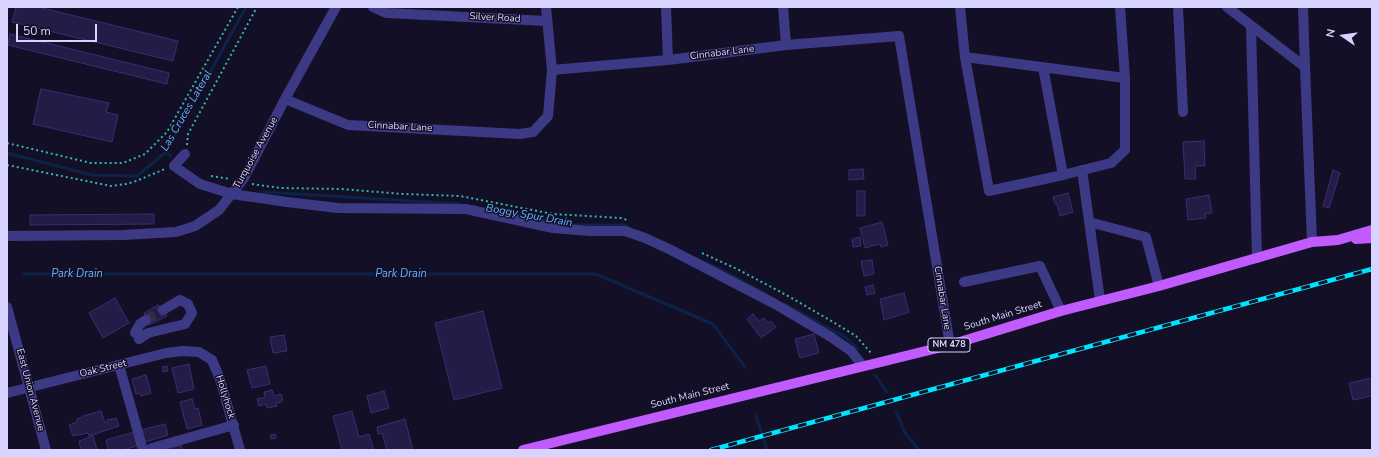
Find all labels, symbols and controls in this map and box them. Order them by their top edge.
street label: Silver Road [469,11,521,25]
scale bar [18,16,99,42]
north arrow [1323,16,1363,56]
text: 50 m [23,23,51,39]
text: N [1323,27,1339,39]
street label: Cinnabar Lane [689,43,755,63]
water label: Las Cruces Lateral [159,68,215,154]
street label: Turquoise Avenue [231,115,281,191]
street label: Cinnabar Lane [367,119,433,135]
water label: Boggy Spur Drain [485,202,573,230]
street label: Cinnabar Lane [931,265,953,331]
water label: Park Drain [51,267,103,281]
water label: Park Drain [375,267,427,281]
street label: South Main Street [963,298,1043,334]
road number: NM 478 [928,338,970,352]
street label: East Union Avenue [13,347,47,433]
street label: Oak Street [78,357,128,381]
street label: Hollyhock [213,374,237,420]
street label: South Main Street [649,380,731,412]

